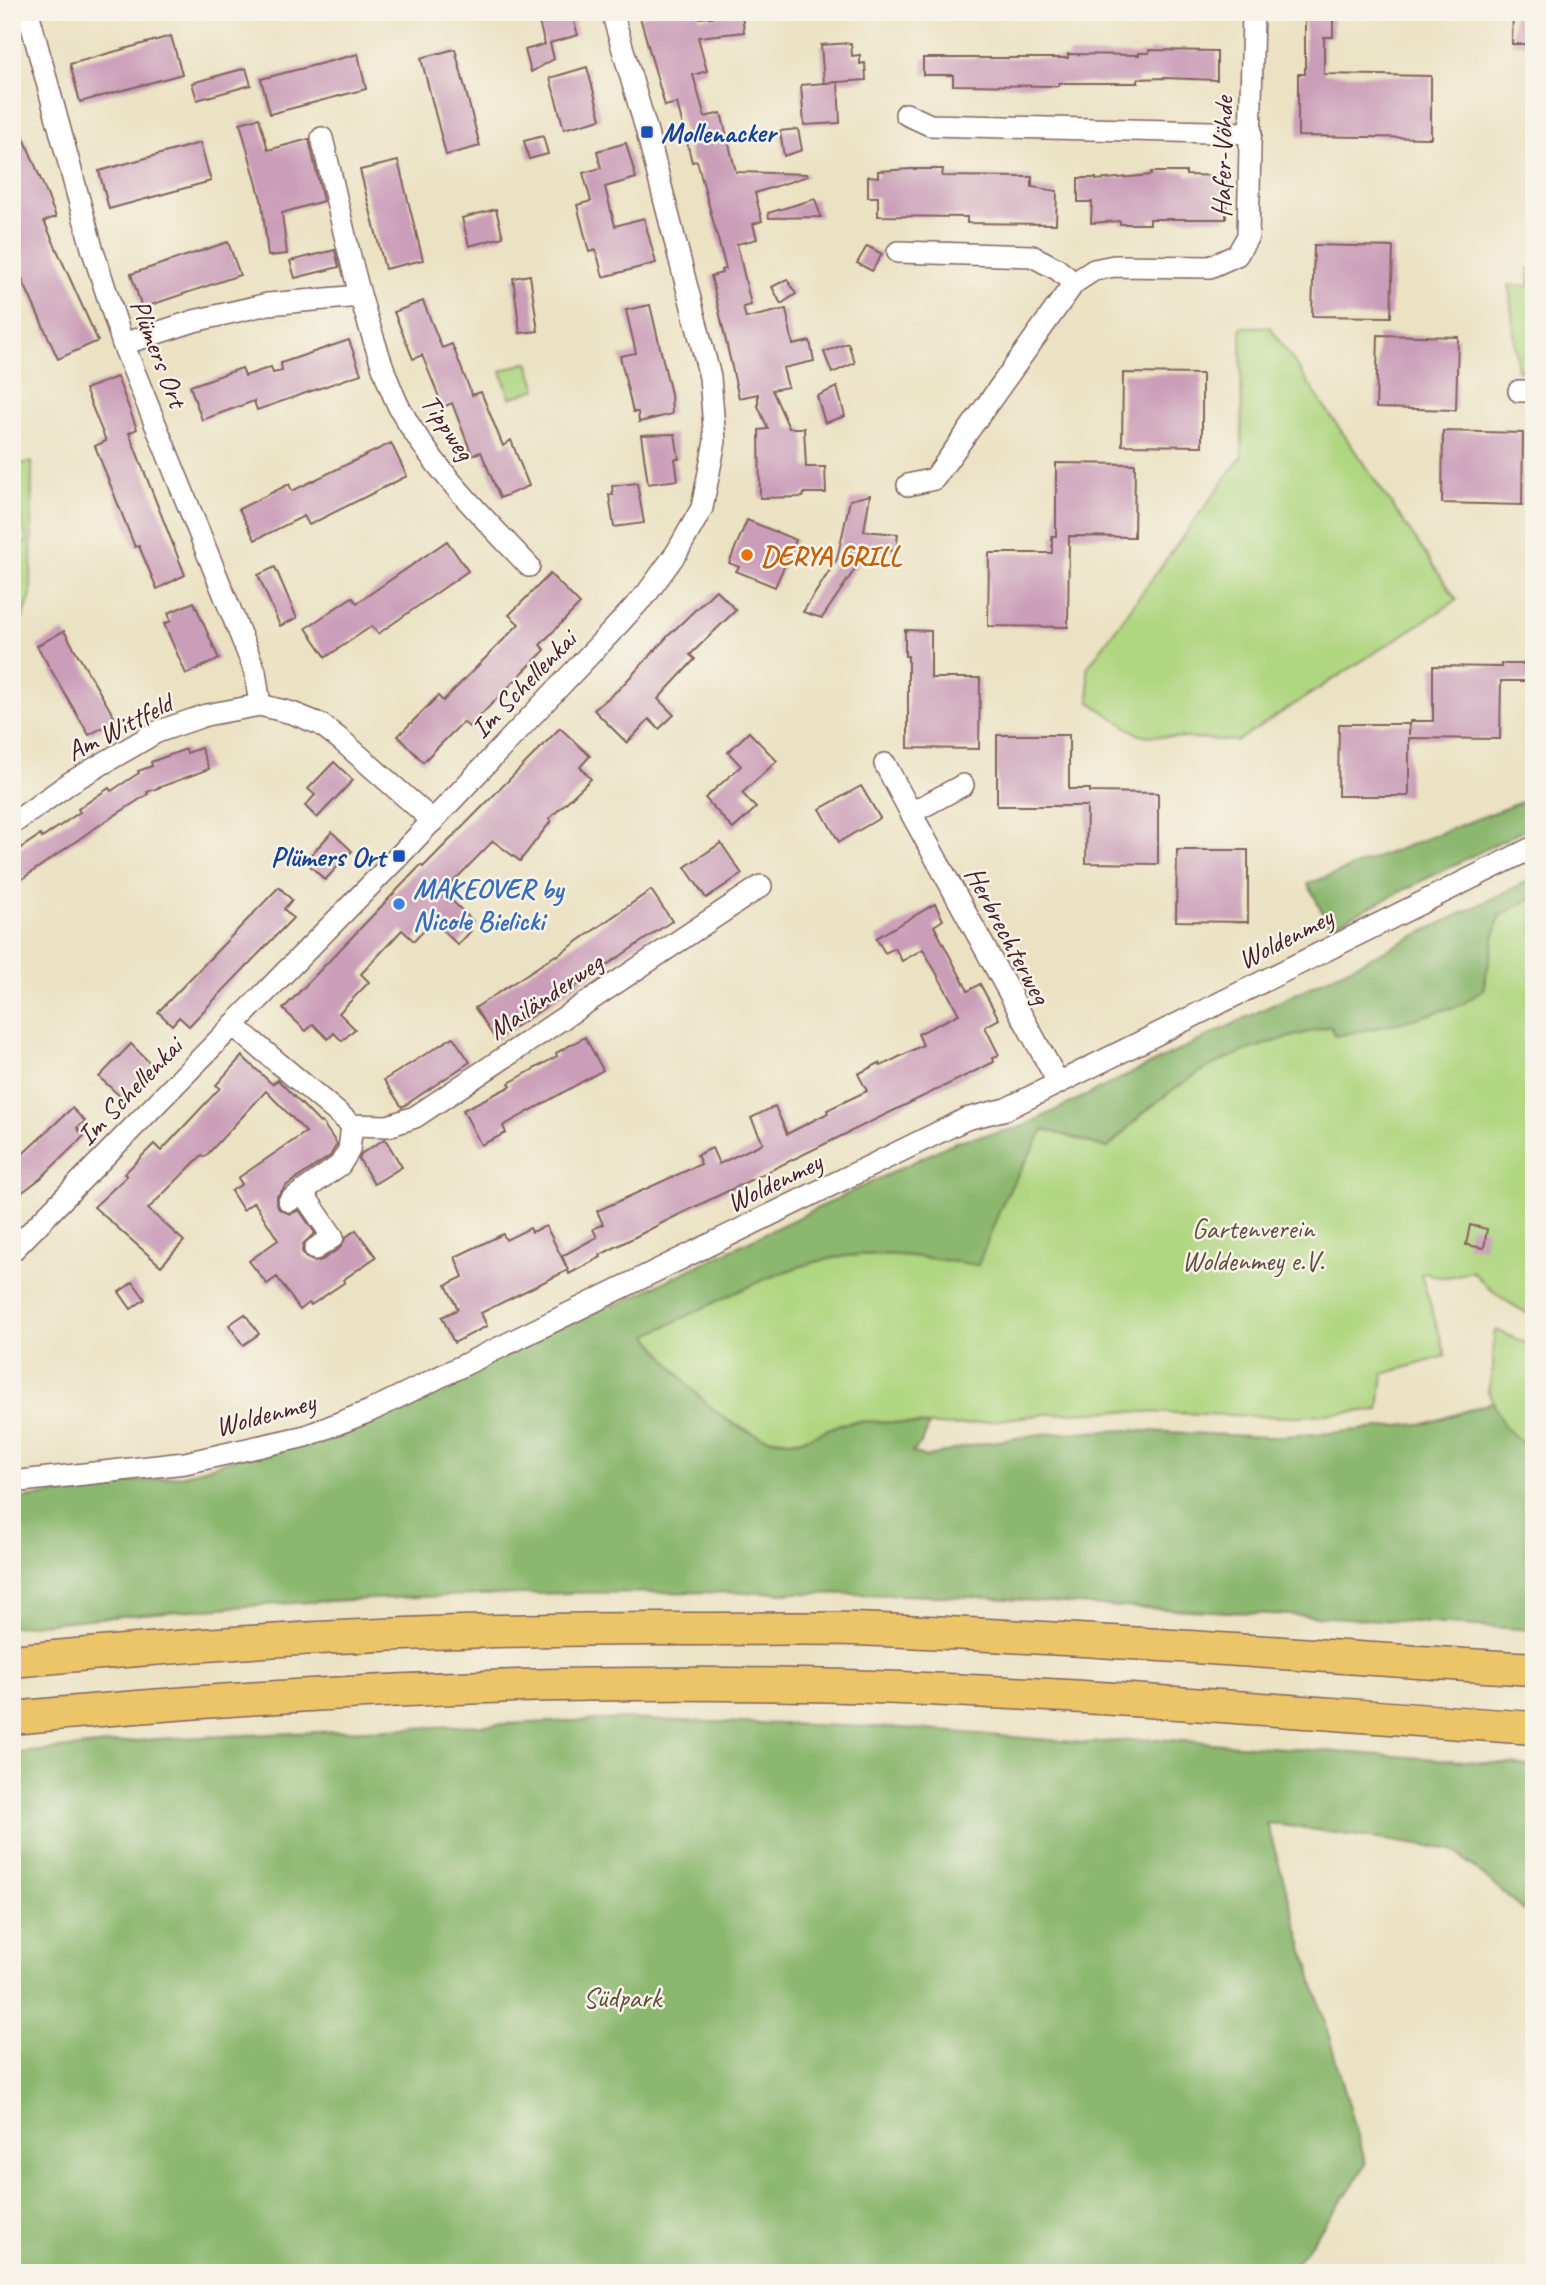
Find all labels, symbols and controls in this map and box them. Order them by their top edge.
street label: Hafer-Vöhde [1203,94,1241,218]
place label: Mollenacker [661,115,778,150]
marker: Mollenacker [639,124,655,140]
street label: Plümers Ort [122,294,197,414]
street label: Tippweg [413,387,483,468]
place label: DERYA GRILL [761,538,903,573]
marker: DERYA GRILL [739,547,755,563]
street label: Im Schellenkai [463,620,586,746]
street label: Am Wittfeld [60,684,181,769]
place label: Plümers Ort [271,839,389,874]
marker: Plümers Ort [391,848,407,864]
street label: Herbrechterweg [957,860,1060,1012]
place label: MAKEOVER by Nicole Bielicki [413,871,566,938]
marker: MAKEOVER by Nicole Bielicki [391,896,407,912]
street label: Woldenmey [1232,898,1340,977]
street label: Mailänderweg [481,944,611,1047]
street label: Im Schellenkai [69,1027,192,1153]
street label: Woldenmey [721,1143,830,1220]
park label: Gartenverein Woldenmey e.V. [1182,1211,1325,1278]
street label: Woldenmey [211,1383,321,1444]
park label: Südpark [583,1980,664,2015]

